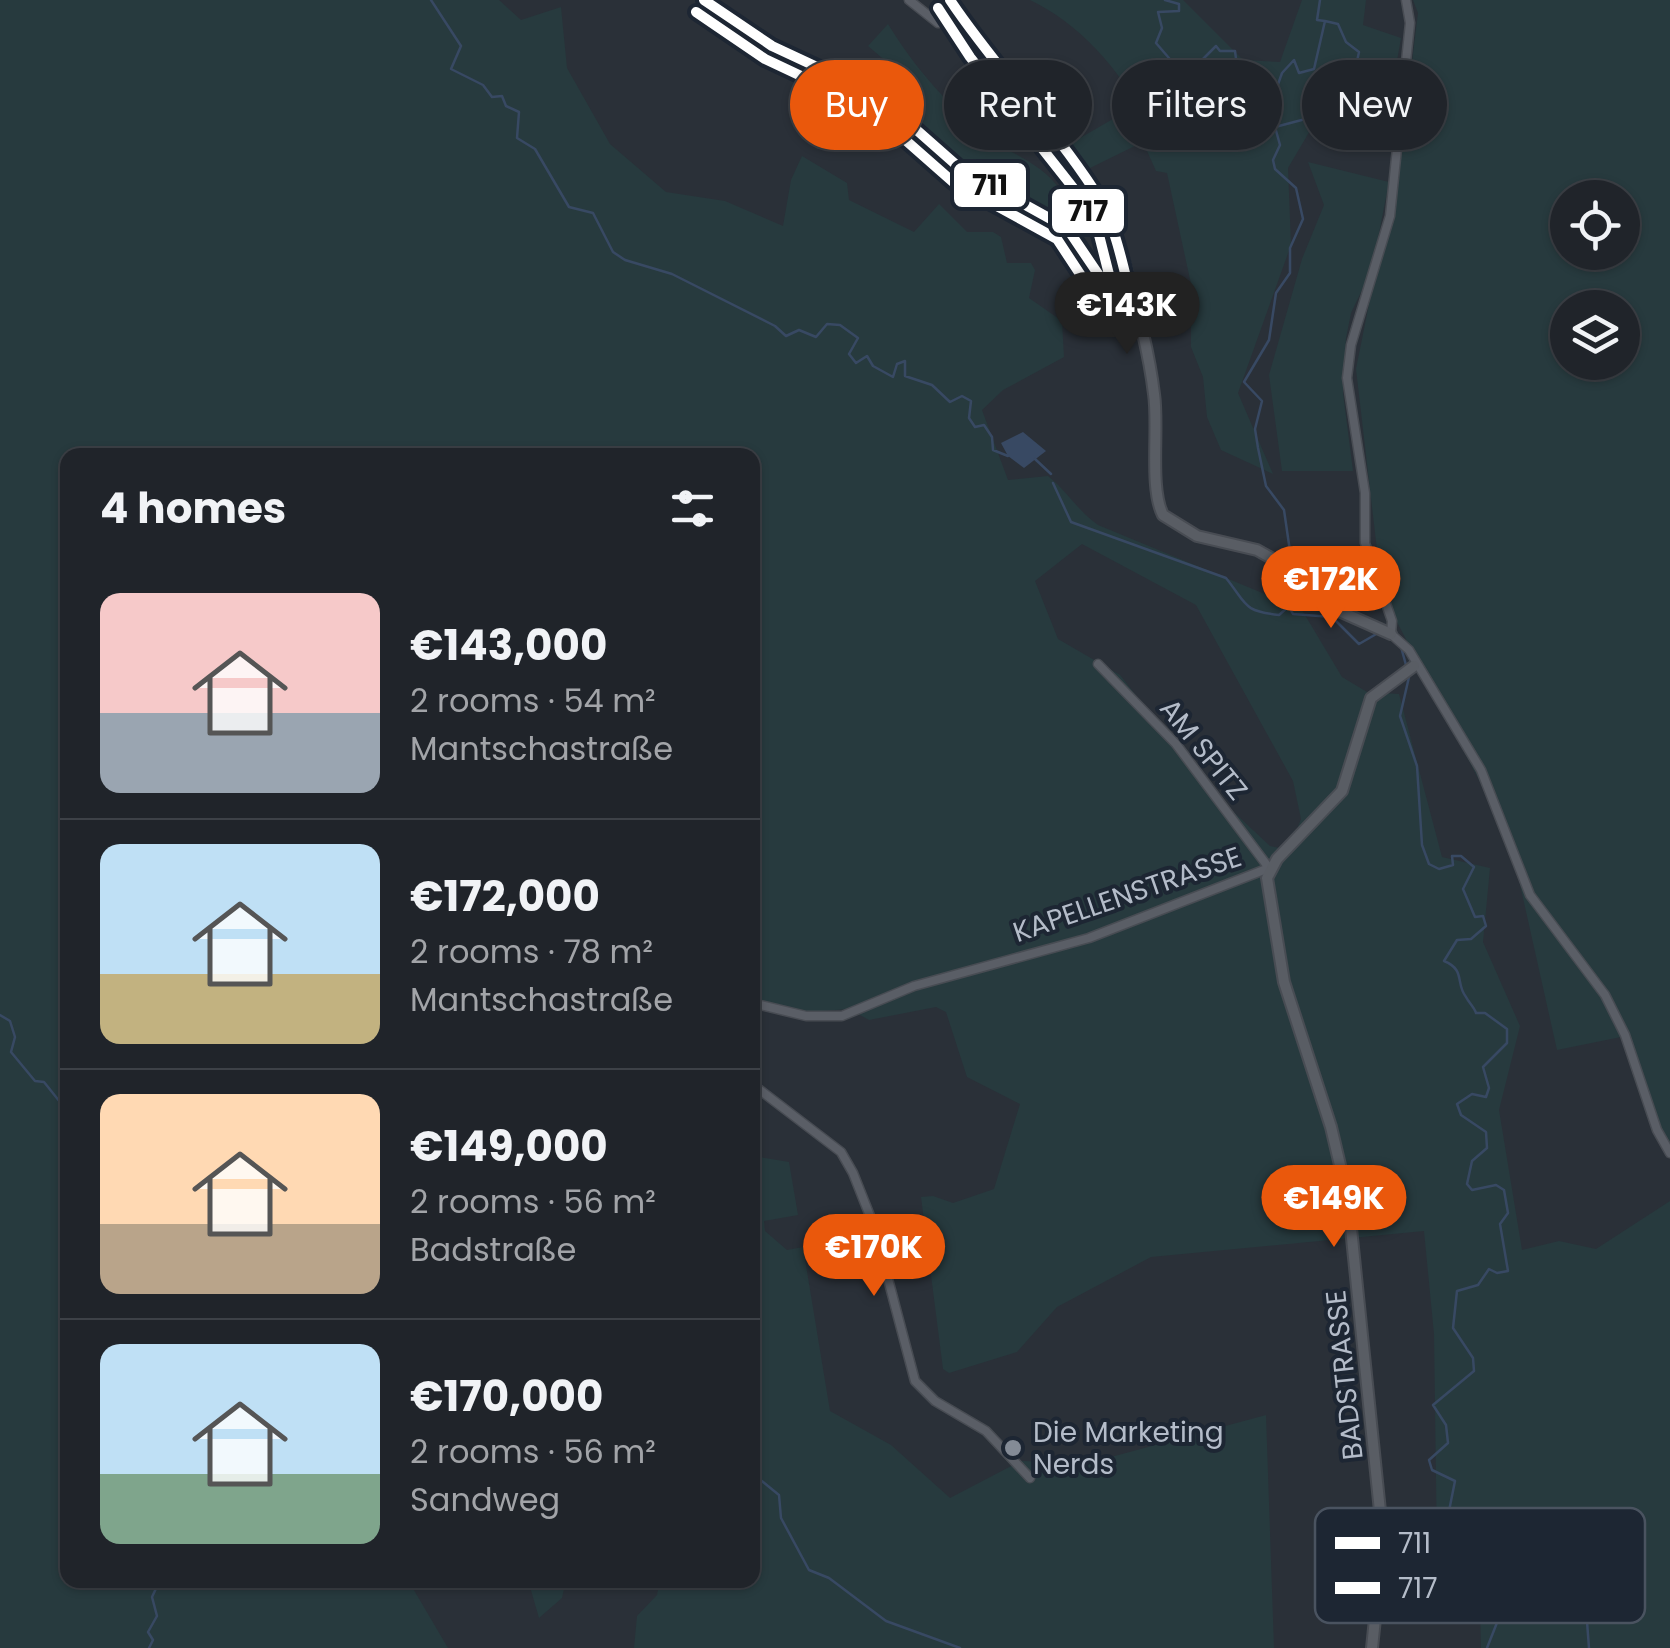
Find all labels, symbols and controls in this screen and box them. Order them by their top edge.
chip: Buy [790,60,924,150]
chip: Rent [944,60,1092,150]
chip: Filters [1112,60,1282,150]
chip: New [1302,60,1447,150]
line badge: 711 [952,161,1028,209]
text: 711 [972,166,1008,205]
map controls [1550,180,1640,380]
button: locate [1550,180,1640,270]
line badge: 717 [1050,187,1126,235]
text: 717 [1068,192,1108,231]
pin: €143K [1057,272,1197,357]
text: €143K [1077,282,1177,327]
button: layers [1550,290,1640,380]
text: 4 homes [100,479,286,538]
icon: filters [665,481,720,536]
pin: €172K [1261,546,1401,631]
text: €172K [1283,556,1379,601]
text: €143,000 [410,616,607,675]
icon: home [180,633,300,753]
text: 2 rooms · 54 m² [410,678,656,723]
street label: AM SPITZ [1151,690,1257,808]
text: Mantschastraße [410,726,673,771]
street label: KAPELLENSTRASSE [1008,837,1247,952]
text: €172,000 [410,867,600,926]
icon: home [180,884,300,1004]
text: 2 rooms · 78 m² [410,929,653,974]
text: Mantschastraße [410,977,673,1022]
text: €149,000 [410,1117,608,1176]
icon: home [180,1134,300,1254]
pin: €149K [1264,1165,1404,1250]
text: €149K [1283,1175,1385,1220]
text: 2 rooms · 56 m² [410,1179,656,1224]
pin: €170K [804,1214,944,1299]
text: €170K [825,1224,923,1269]
text: Badstraße [410,1227,576,1272]
street label: BADSTRASSE [1316,1288,1373,1462]
text: €170,000 [410,1367,603,1426]
icon: home [180,1384,300,1504]
place label: Die Marketing Nerds [1033,1413,1224,1484]
text: 2 rooms · 56 m² [410,1429,656,1474]
marker: Die Marketing Nerds [1002,1437,1024,1459]
text: Sandweg [410,1477,560,1522]
legend [1315,1508,1645,1623]
text: 711 [1398,1524,1431,1563]
text: 717 [1398,1569,1438,1608]

